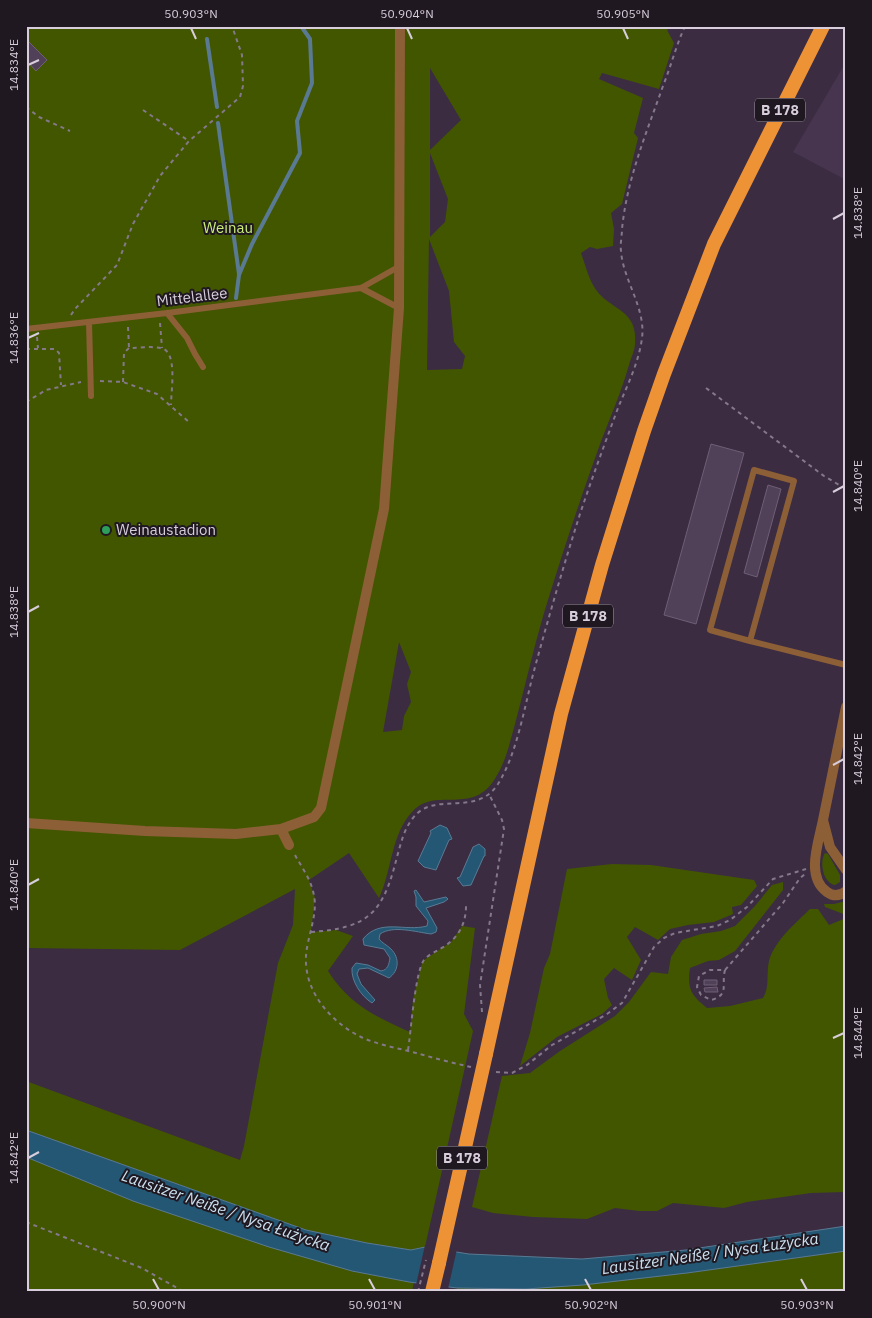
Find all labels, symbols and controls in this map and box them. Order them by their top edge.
text: 50.903°N [164,6,218,21]
text: 50.904°N [380,6,434,21]
text: 50.905°N [596,6,650,21]
text: 14.834°E [6,39,21,91]
road number: B 178 [755,98,805,122]
text: 14.838°E [850,187,865,239]
park label: Weinau [203,218,253,237]
street label: Mittelallee [155,283,228,310]
text: 14.836°E [6,312,21,364]
text: 14.840°E [850,460,865,512]
place label: Weinaustadion [116,520,216,539]
marker: Weinaustadion [100,524,112,536]
text: 14.838°E [6,586,21,638]
road number: B 178 [563,604,613,628]
text: 14.842°E [850,733,865,785]
text: 14.840°E [6,859,21,911]
text: 14.844°E [850,1007,865,1059]
text: 14.842°E [6,1132,21,1184]
road number: B 178 [437,1146,487,1170]
water label: Lausitzer Neiße / Nysa Łużycka [119,1165,333,1255]
water label: Lausitzer Neiße / Nysa Łużycka [600,1228,820,1278]
text: 50.900°N [132,1297,186,1312]
text: 50.901°N [348,1297,402,1312]
text: 50.902°N [564,1297,618,1312]
text: 50.903°N [780,1297,834,1312]

